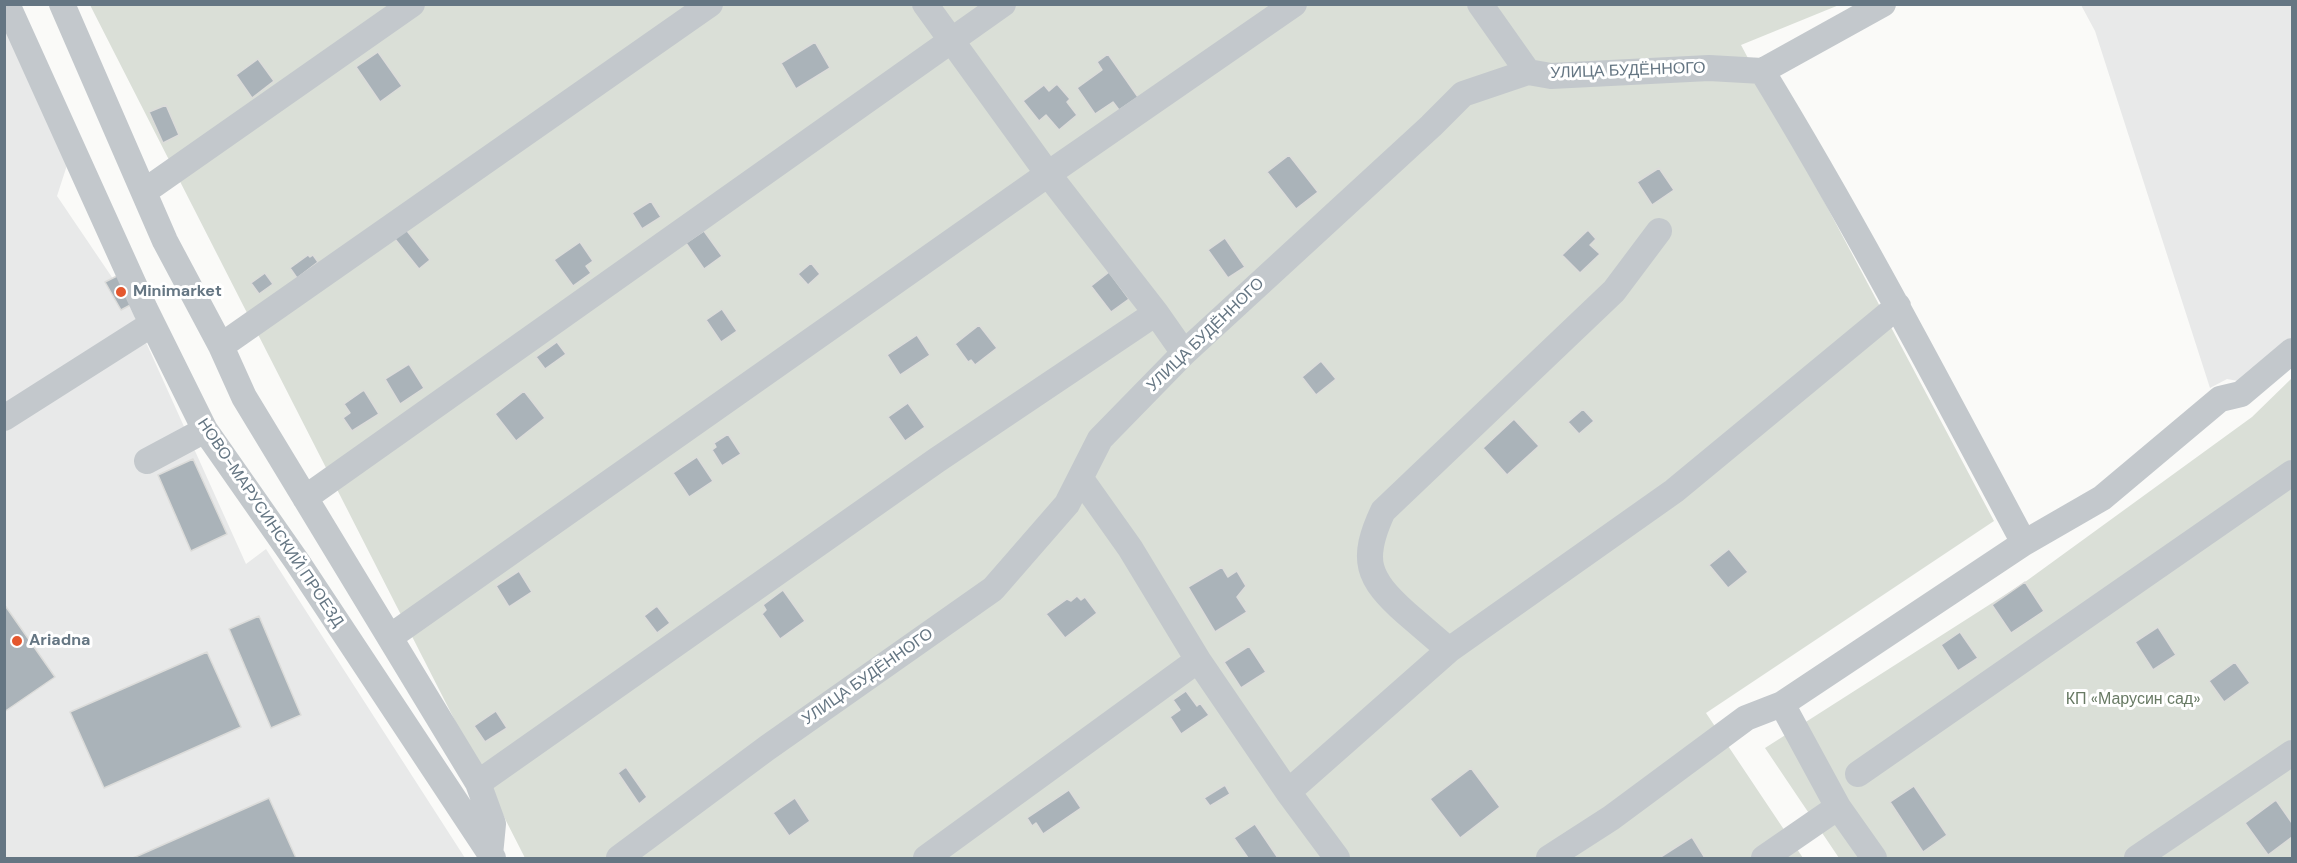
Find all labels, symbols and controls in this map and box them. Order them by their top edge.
street label: УЛИЦА БУДЁННОГО [1550,59,1706,83]
street label: УЛИЦА БУДЁННОГО [1143,274,1269,396]
place label: Minimarket [133,282,222,302]
marker: Minimarket [114,285,128,299]
street label: НОВО-МАРУСИНСКИЙ ПРОЕЗД [193,415,347,631]
street label: УЛИЦА БУДЁННОГО [799,625,937,729]
place label: Ariadna [29,631,90,651]
marker: Ariadna [10,634,24,648]
park label: КП «Марусин сад» [2066,690,2200,710]

